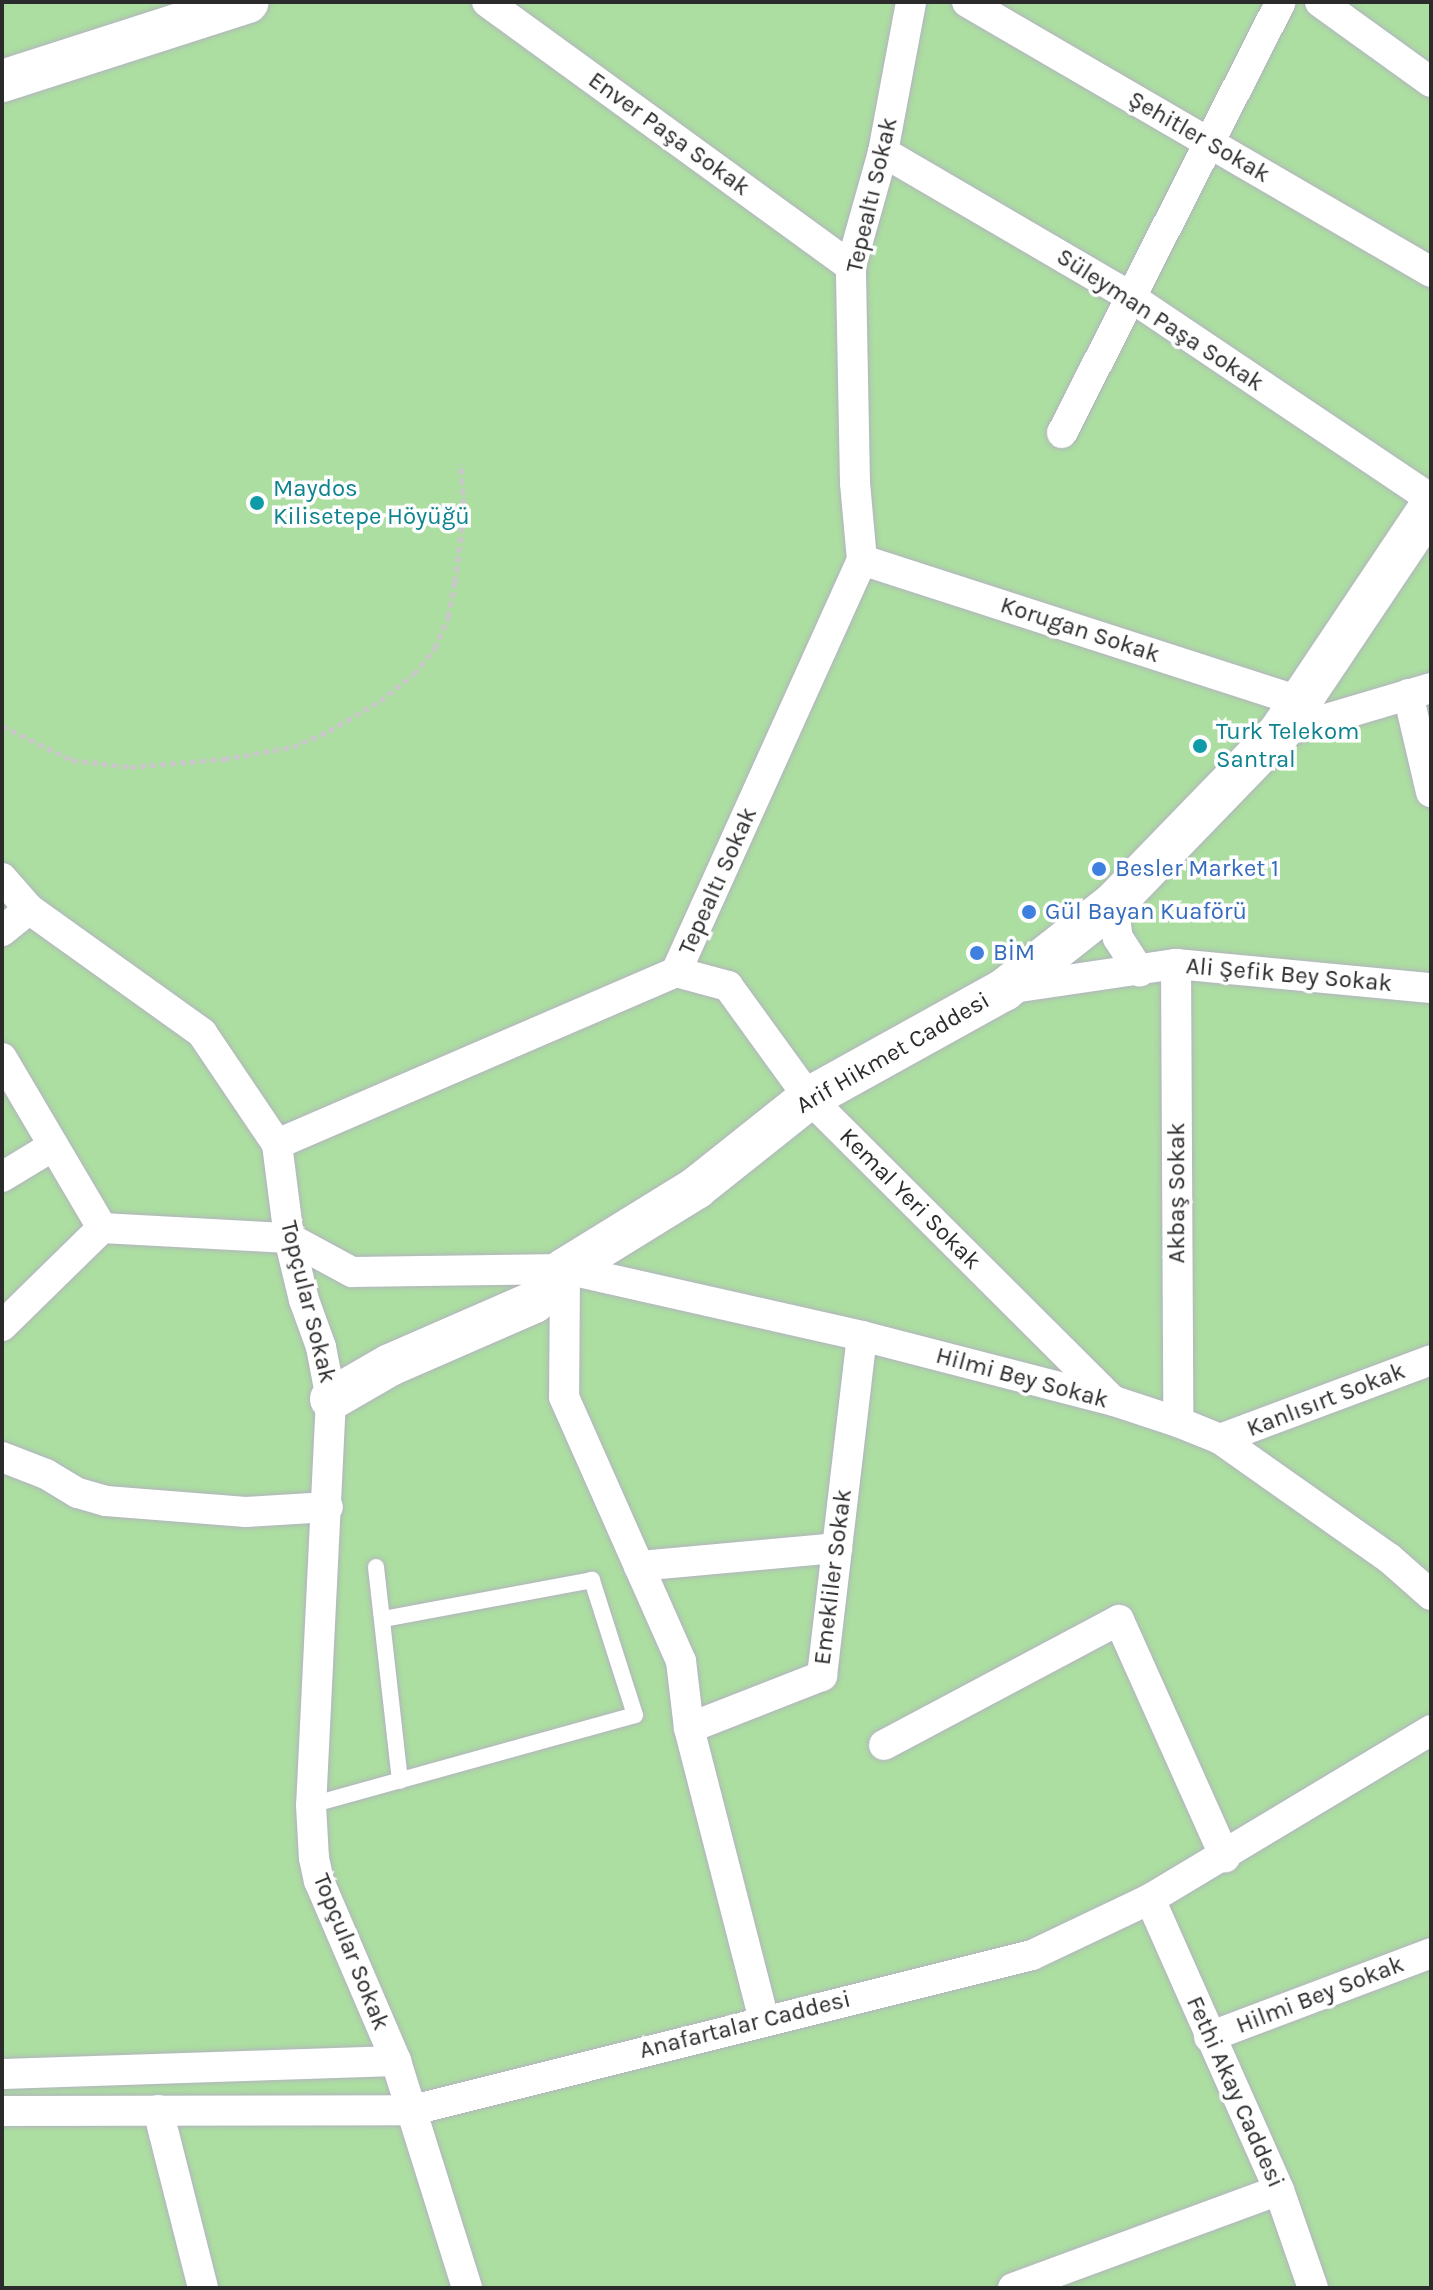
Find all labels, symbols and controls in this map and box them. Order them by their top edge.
street label: Enver Paşa Sokak [583,66,755,202]
street label: Şehitler Sokak [1123,85,1275,189]
street label: Tepealtı Sokak [840,115,904,275]
street label: Süleyman Paşa Sokak [1051,242,1269,398]
place label: Maydos Kilisetepe Höyüğü [273,475,470,531]
marker: Maydos Kilisetepe Höyüğü [248,494,266,512]
street label: Korugan Sokak [997,591,1163,669]
place label: Turk Telekom Santral [1216,718,1359,774]
marker: Turk Telekom Santral [1191,737,1209,755]
street label: Tepealtı Sokak [673,803,763,959]
place label: Besler Market 1 [1115,855,1279,883]
marker: Besler Market 1 [1090,860,1108,878]
place label: Gül Bayan Kuaförü [1045,898,1247,926]
marker: Gül Bayan Kuaförü [1020,903,1038,921]
place label: BİM [993,939,1035,967]
marker: BİM [968,944,986,962]
street label: Ali Şefik Bey Sokak [1185,952,1393,998]
street label: Arif Hikmet Caddesi [791,986,995,1120]
street label: Kemal Yeri Sokak [833,1122,987,1276]
street label: Akbaş Sokak [1163,1123,1191,1263]
street label: Topçular Sokak [274,1218,342,1386]
street label: Hilmi Bey Sokak [933,1341,1111,1415]
street label: Kanlısırt Sokak [1243,1357,1409,1443]
street label: Emekliler Sokak [808,1487,858,1667]
street label: Topçular Sokak [306,1869,396,2035]
street label: Hilmi Bey Sokak [1232,1950,1408,2040]
street label: Anafartalar Caddesi [636,1985,854,2065]
street label: Fethi Akay Caddesi [1180,1992,1290,2192]

